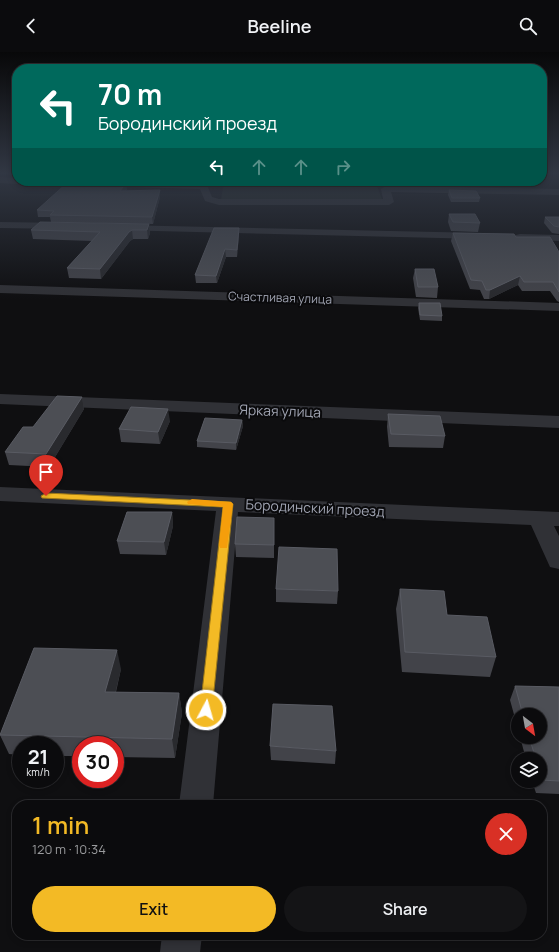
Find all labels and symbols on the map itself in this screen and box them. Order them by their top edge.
street label: Счастливая улица [228,287,332,308]
street label: Яркая улица [239,400,321,421]
pin [29,455,63,496]
street label: Бородинский проезд [245,494,385,521]
position arrow [185,689,227,731]
north arrow [511,708,547,744]
speed limit sign: 30 [72,736,124,788]

